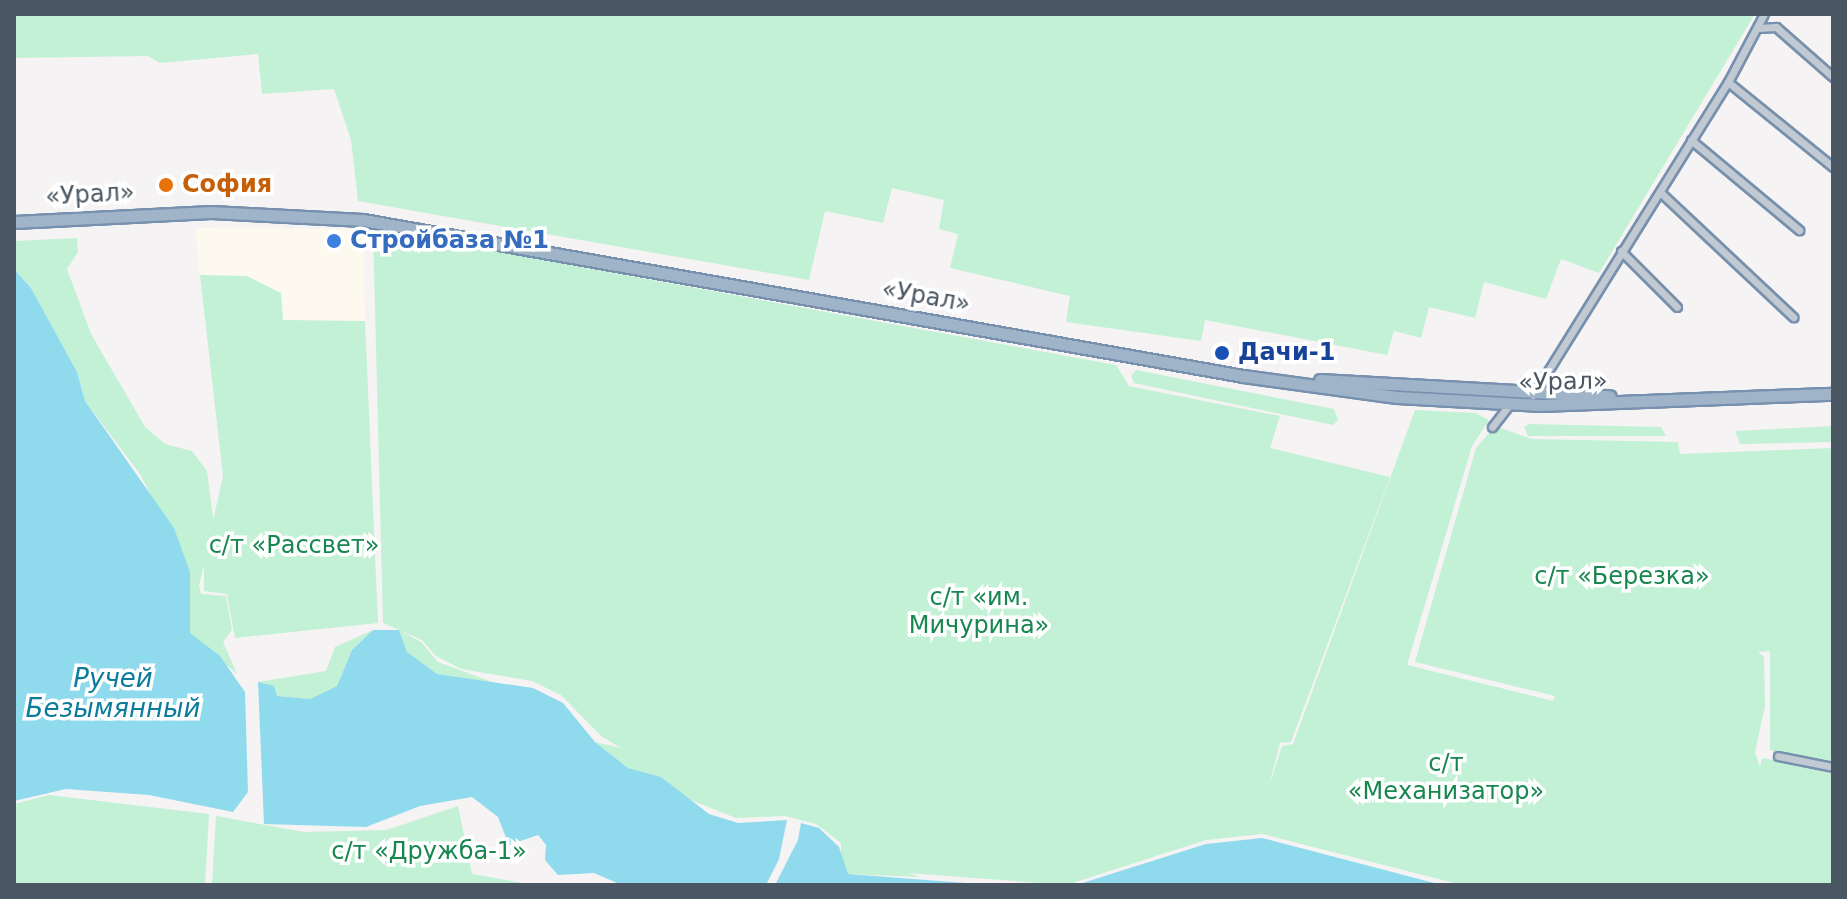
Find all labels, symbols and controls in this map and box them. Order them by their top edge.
place label: София [182,171,272,199]
marker: София [157,176,175,194]
street label: «Урал» [45,178,135,212]
place label: Стройбаза №1 [350,227,549,255]
marker: Стройбаза №1 [325,232,343,250]
street label: «Урал» [880,275,972,319]
place label: Дачи-1 [1238,339,1336,367]
marker: Дачи-1 [1213,344,1231,362]
street label: «Урал» [1518,367,1608,397]
park label: с/т «Рассвет» [209,532,379,560]
park label: с/т «Березка» [1534,563,1710,591]
park label: с/т «им. Мичурина» [909,584,1049,640]
water label: Ручей Безымянный [26,663,200,724]
park label: с/т «Механизатор» [1348,750,1544,806]
park label: с/т «Дружба-1» [331,838,527,866]

